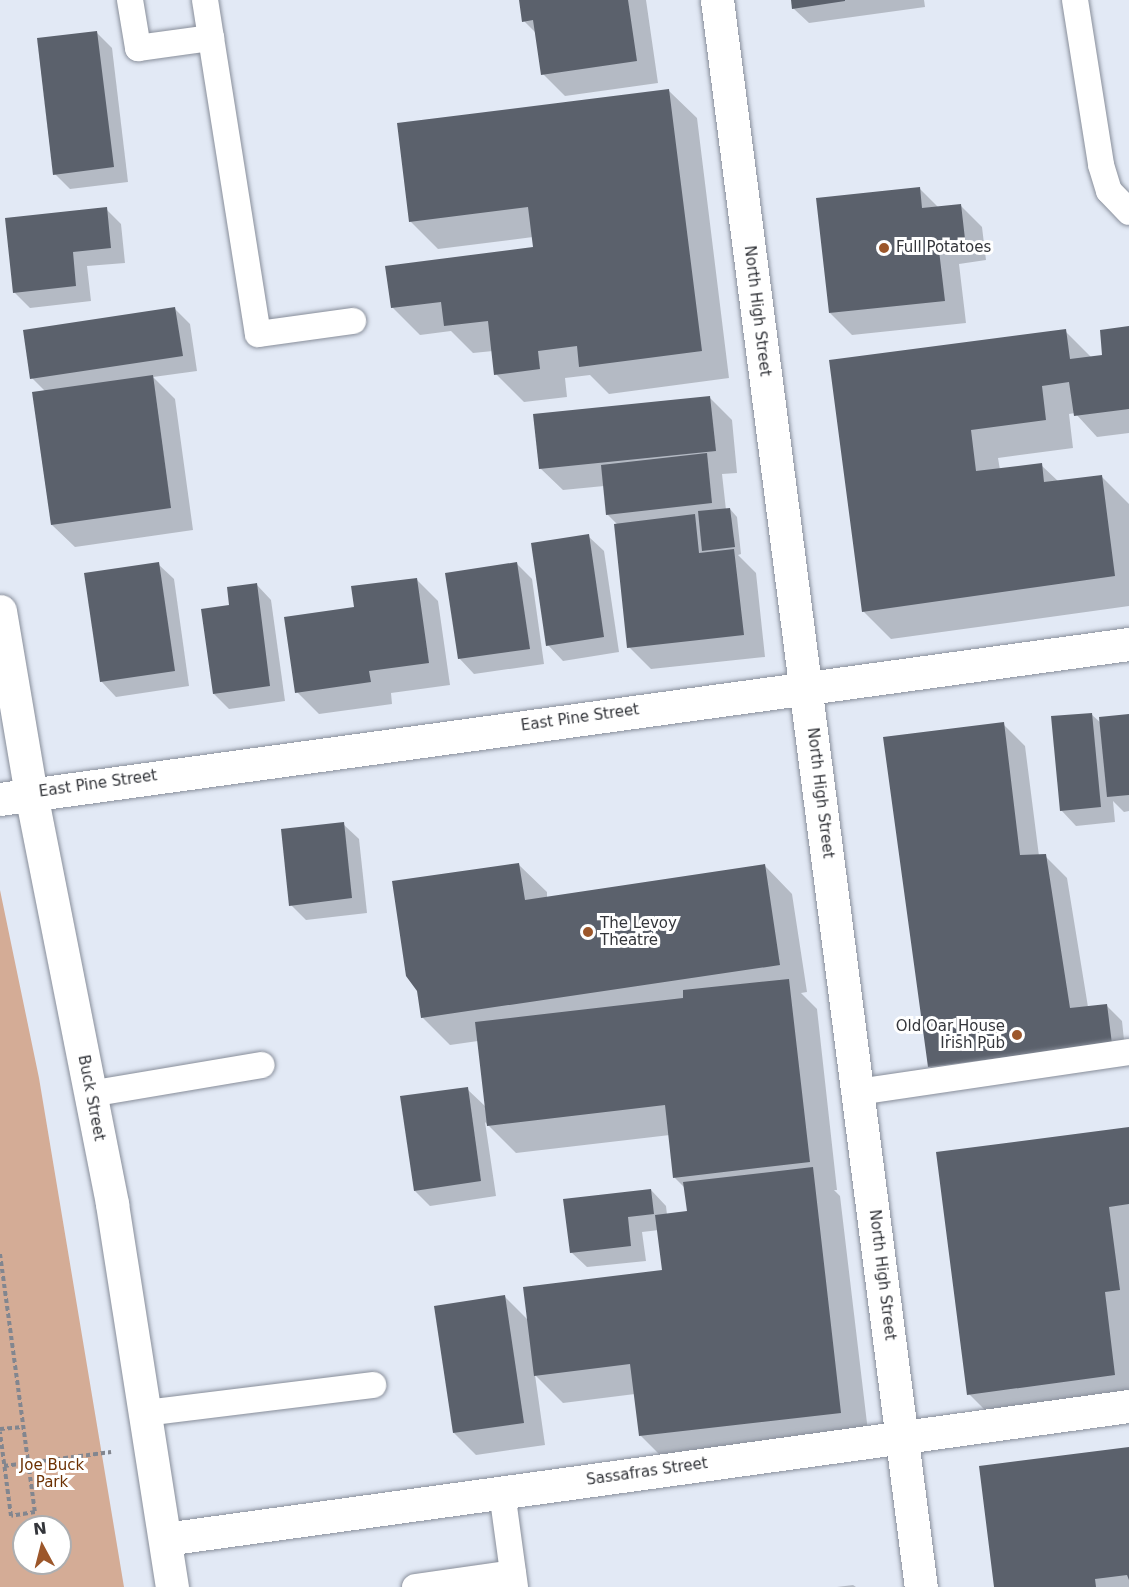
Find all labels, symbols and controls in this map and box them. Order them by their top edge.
place label: Full Potatoes [896,239,991,257]
marker: Full Potatoes [877,241,891,255]
street label: North High Street [740,245,774,377]
street label: East Pine Street [520,701,640,735]
street label: North High Street [803,727,837,859]
street label: East Pine Street [38,767,158,801]
place label: The Levoy Theatre [600,914,677,949]
marker: The Levoy Theatre [581,925,595,939]
place label: Old Oar House Irish Pub [896,1017,1005,1052]
marker: Old Oar House Irish Pub [1010,1028,1024,1042]
street label: Buck Street [74,1054,108,1142]
street label: North High Street [865,1209,899,1341]
street label: Sassafras Street [585,1455,709,1489]
park label: Joe Buck Park [20,1456,84,1491]
north arrow [12,1515,72,1575]
text: N [32,1518,48,1539]

